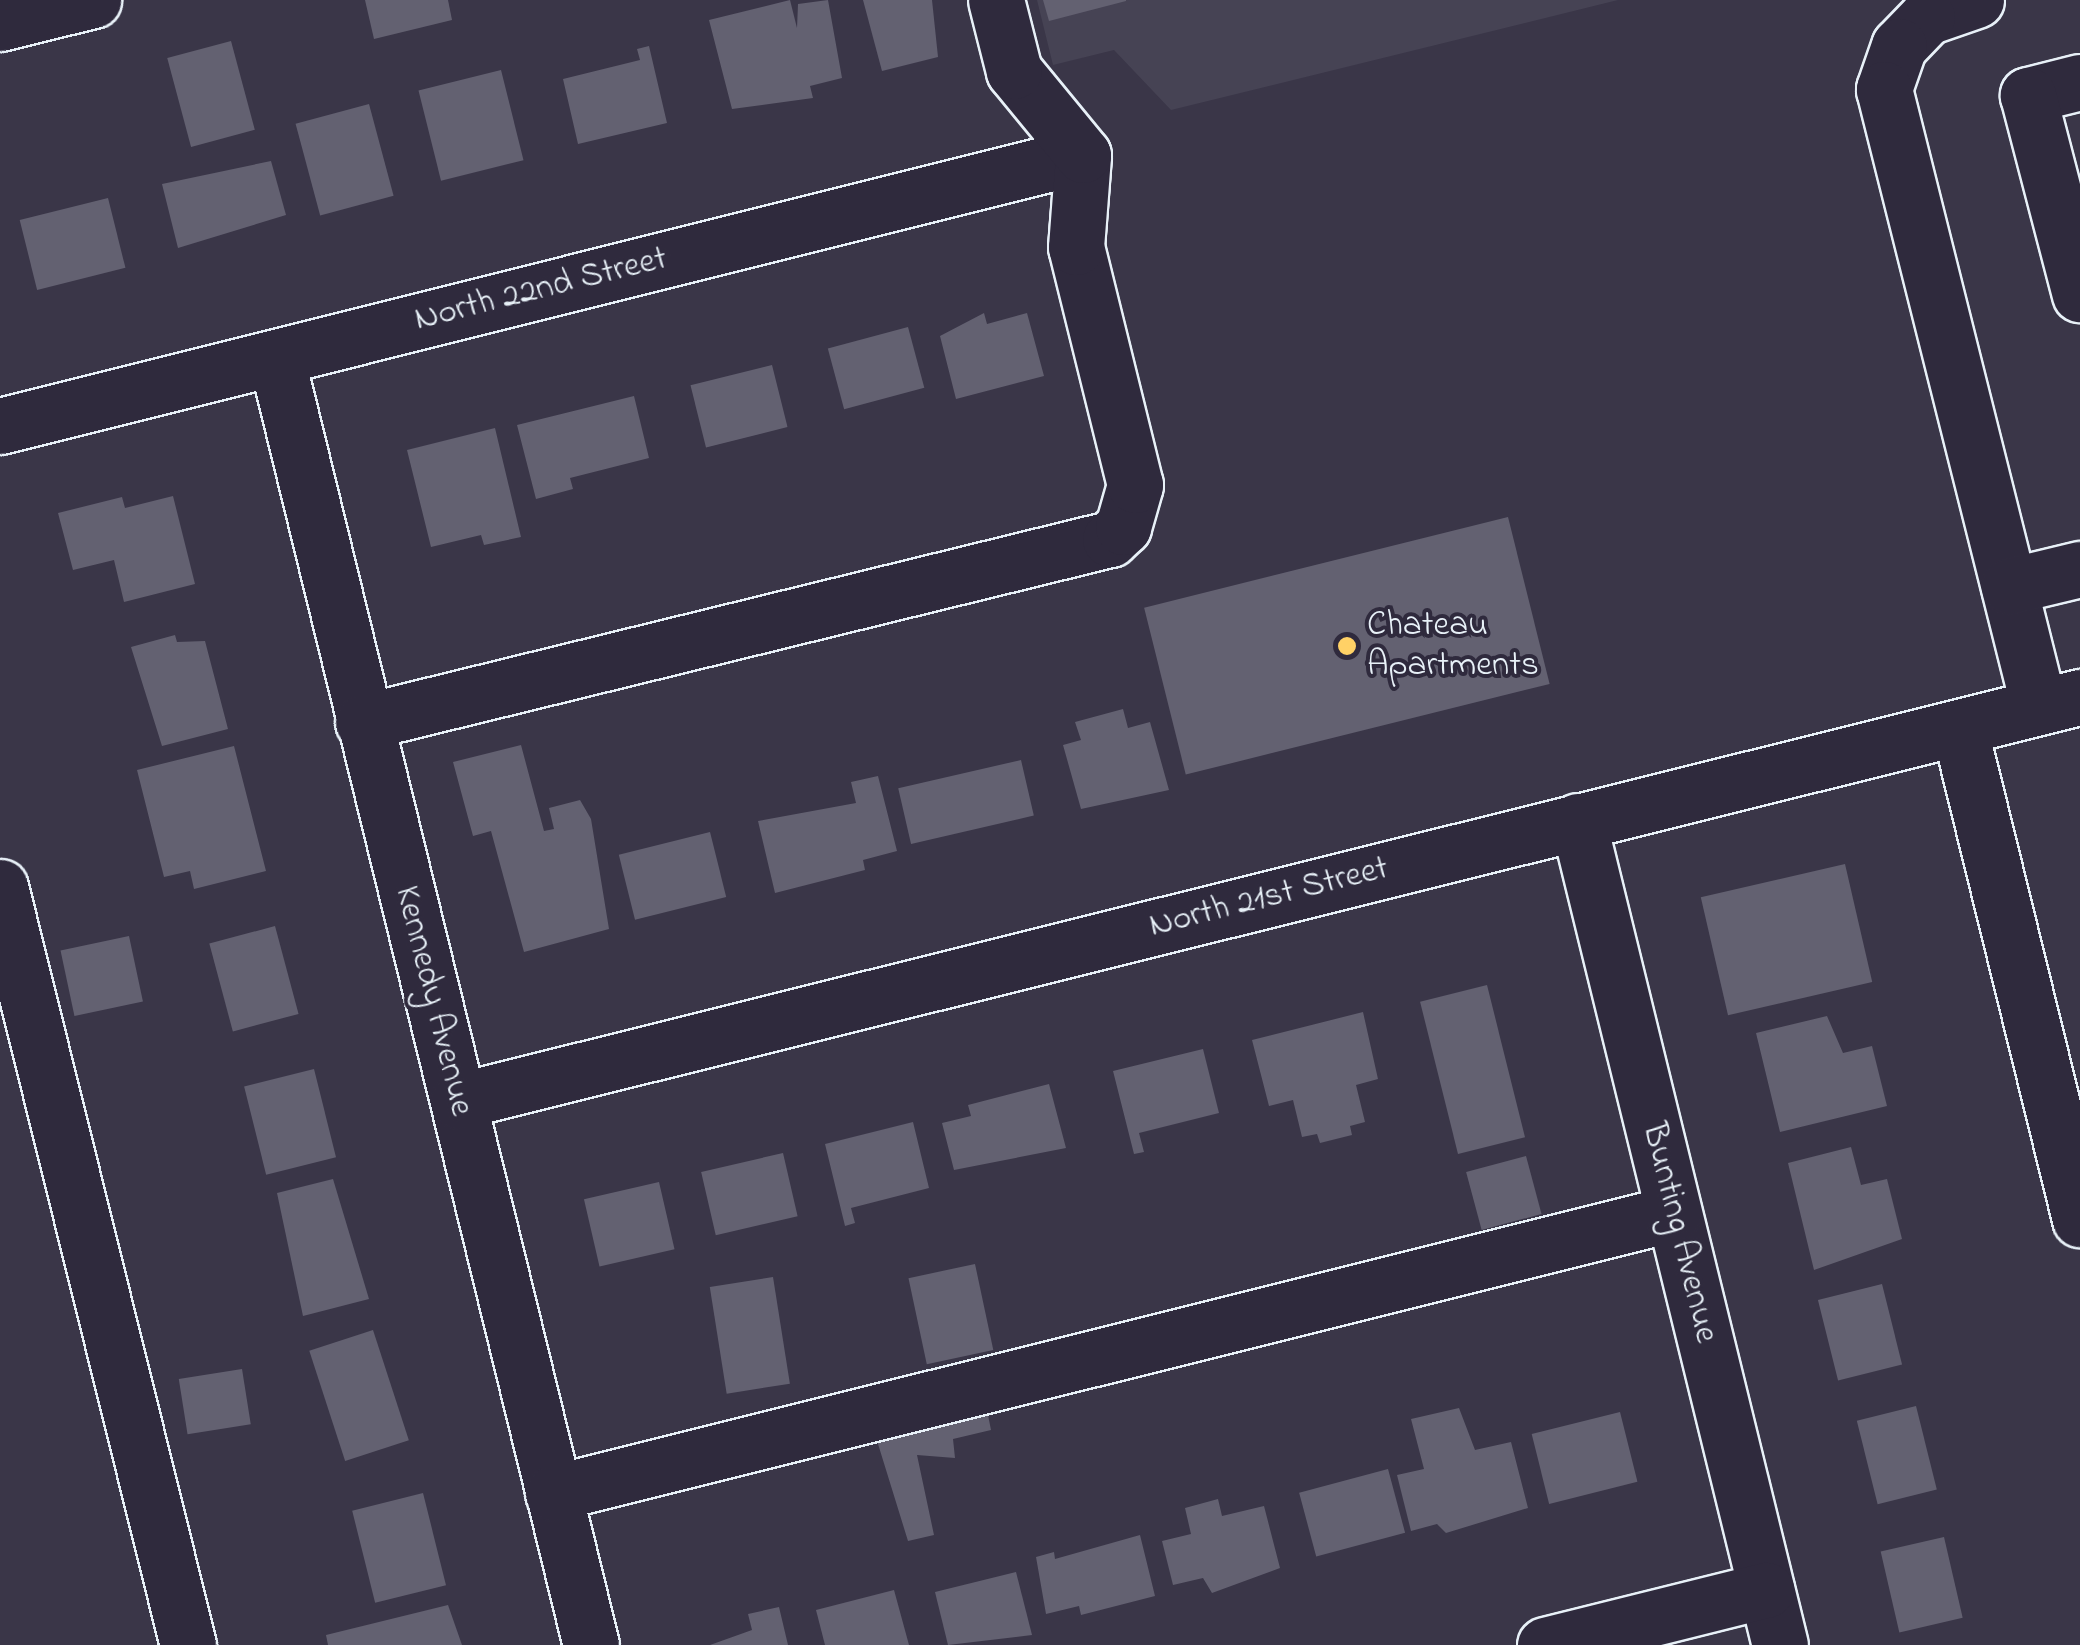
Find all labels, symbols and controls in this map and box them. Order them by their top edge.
street label: North 22nd Street [411,238,671,342]
place label: Chateau Apartments [1367,605,1539,687]
marker: Chateau Apartments [1336,635,1358,657]
street label: North 21st Street [1145,848,1393,948]
street label: Kennedy Avenue [384,882,482,1120]
street label: Bunting Avenue [1631,1119,1727,1347]

